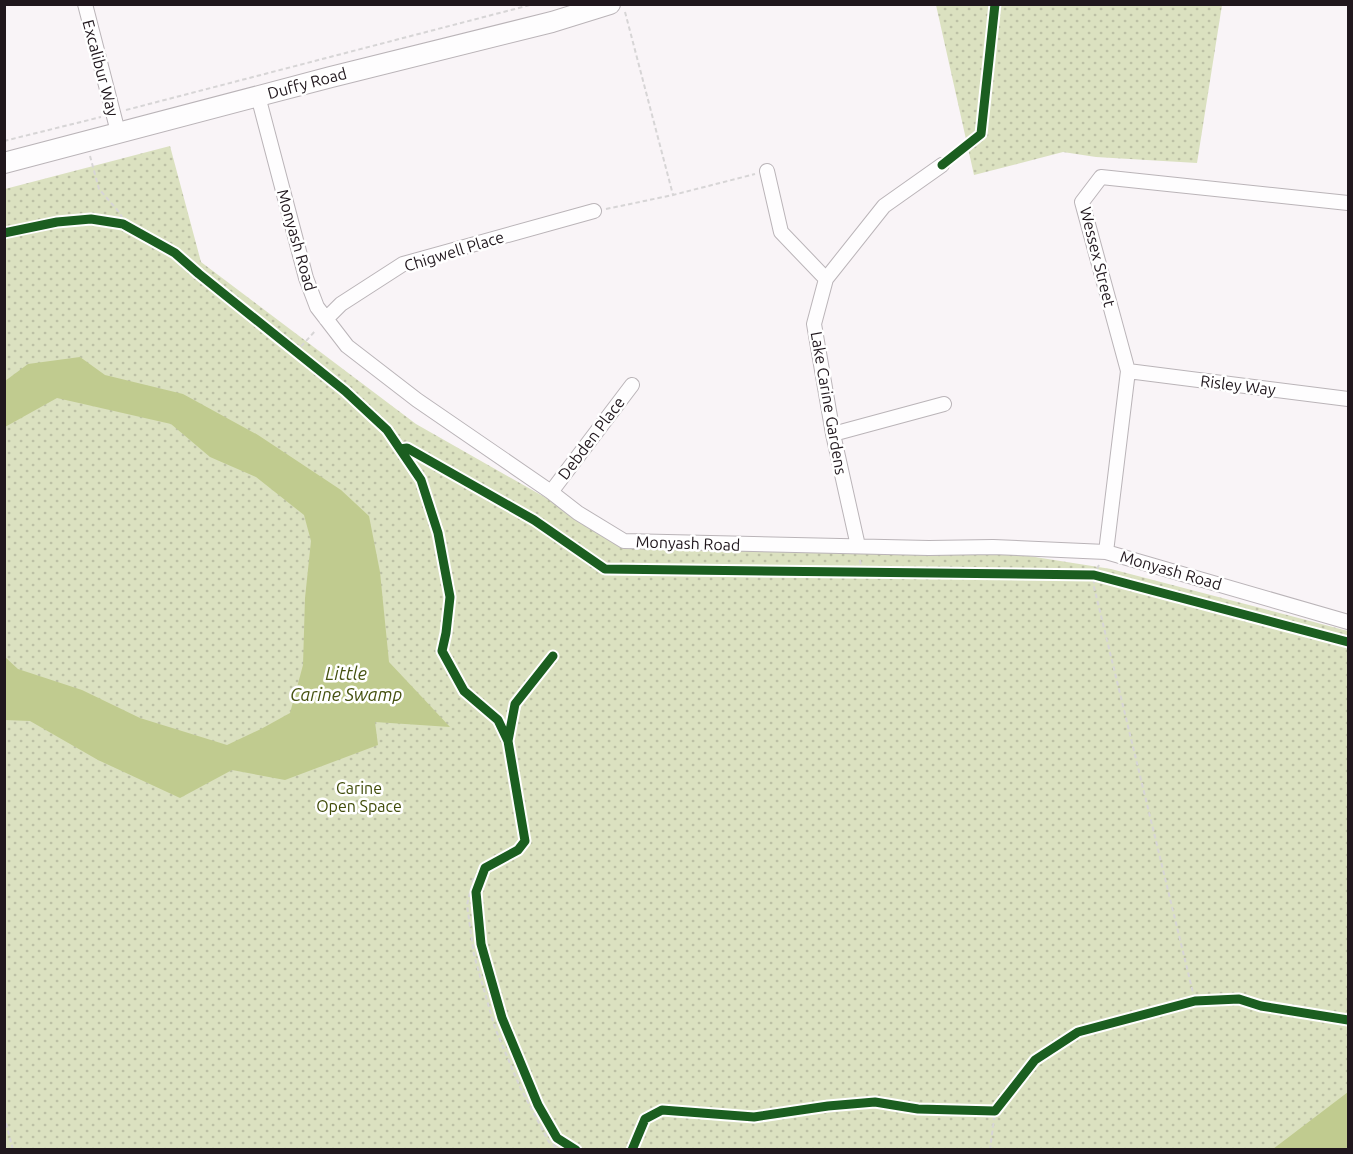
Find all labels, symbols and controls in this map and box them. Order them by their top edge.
street label: Excalibur Way [79,18,123,119]
street label: Duffy Road [265,64,349,102]
street label: Monyash Road [274,187,320,293]
street label: Wessex Street [1077,205,1119,310]
street label: Chigwell Place [402,227,506,275]
street label: Lake Carine Gardens [808,330,851,476]
street label: Risley Way [1199,371,1277,399]
street label: Debden Place [554,393,628,483]
street label: Monyash Road [635,532,741,554]
street label: Monyash Road [1118,547,1224,593]
water label: Little Carine Swamp [290,663,402,704]
park label: Carine Open Space [316,779,402,815]

